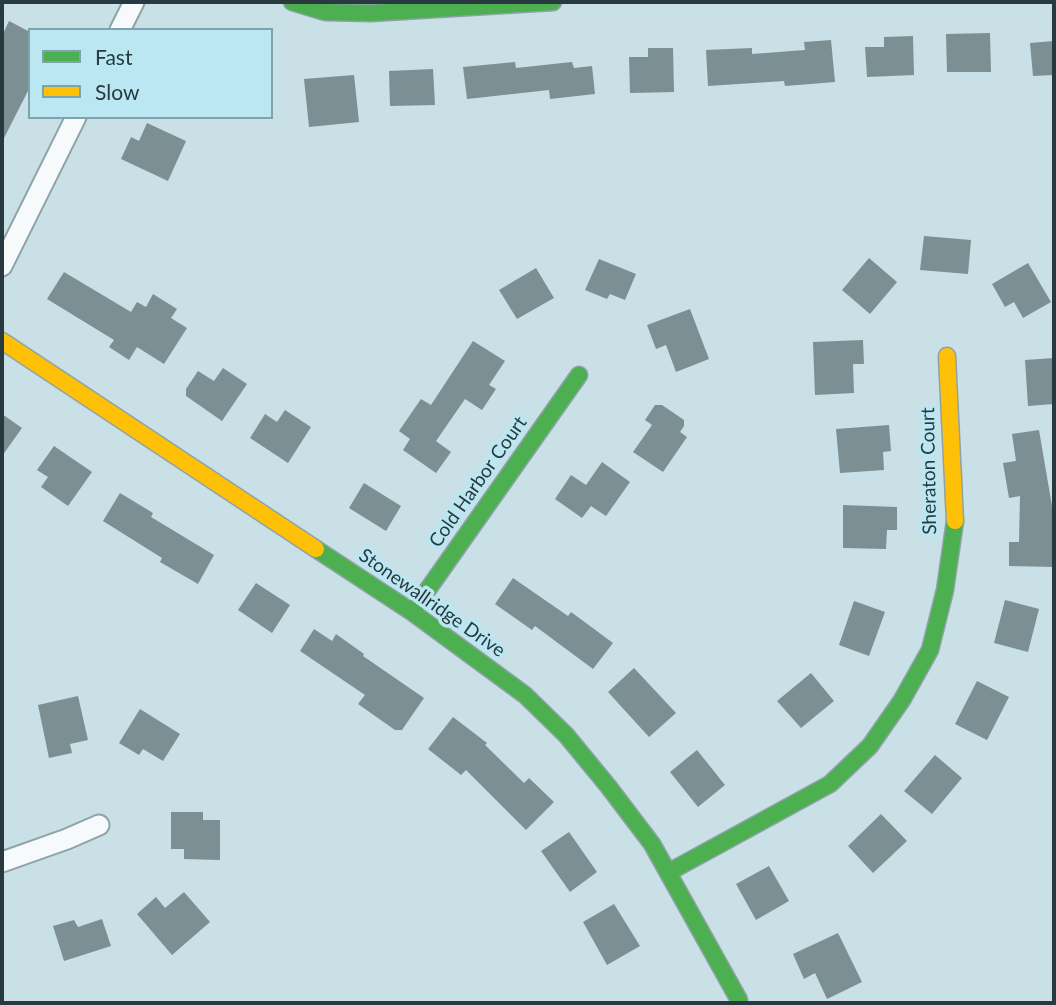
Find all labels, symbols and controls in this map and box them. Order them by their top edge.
legend [28,28,273,119]
text: Fast [95,44,132,69]
text: Slow [95,79,139,104]
street label: Sheraton Court [916,407,942,535]
street label: Cold Harbor Court [424,412,532,552]
street label: Stonewallridge Drive [355,544,509,662]

